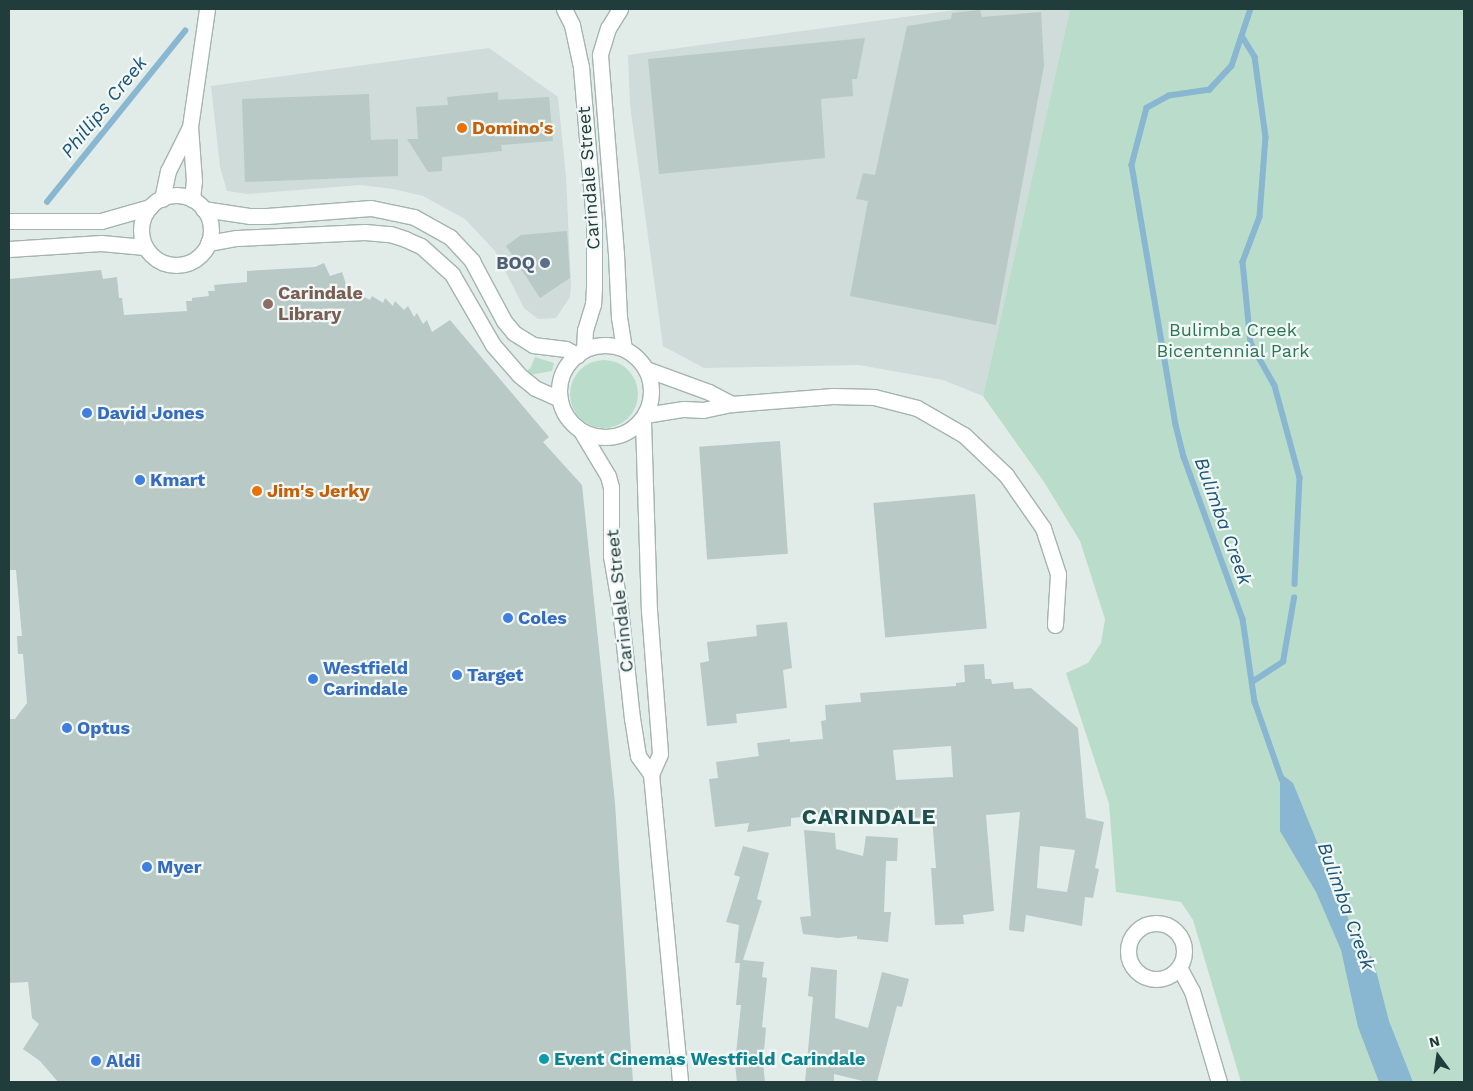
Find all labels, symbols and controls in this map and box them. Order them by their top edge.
water label: Phillips Creek [56,52,152,162]
street label: Carindale Street [573,106,605,250]
place label: Domino's [472,117,553,139]
marker: Domino's [456,122,468,134]
place label: BOQ [496,252,535,274]
marker: BOQ [539,257,551,269]
place label: Carindale Library [278,283,363,326]
marker: Carindale Library [262,298,274,310]
park label: Bulimba Creek Bicentennial Park [1156,320,1310,362]
place label: David Jones [97,402,205,424]
marker: David Jones [81,407,93,419]
water label: Bulimba Creek [1189,454,1257,588]
place label: Kmart [150,469,205,491]
marker: Kmart [134,474,146,486]
place label: Jim's Jerky [267,480,370,502]
marker: Jim's Jerky [251,485,263,497]
street label: Carindale Street [602,529,638,673]
place label: Coles [518,607,567,629]
marker: Coles [502,612,514,624]
place label: Westfield Carindale [323,658,408,701]
place label: Target [467,664,523,686]
marker: Target [451,669,463,681]
marker: Westfield Carindale [307,673,319,685]
place label: Optus [77,717,130,739]
marker: Optus [61,722,73,734]
district label: CARINDALE [801,804,937,830]
water label: Bulimba Creek [1312,839,1380,973]
place label: Myer [157,856,202,878]
marker: Myer [141,861,153,873]
north arrow [1413,1031,1463,1081]
text: N [1427,1032,1441,1050]
place label: Event Cinemas Westfield Carindale [554,1048,866,1070]
place label: Aldi [106,1050,141,1072]
marker: Event Cinemas Westfield Carindale [538,1053,550,1065]
marker: Aldi [90,1055,102,1067]

